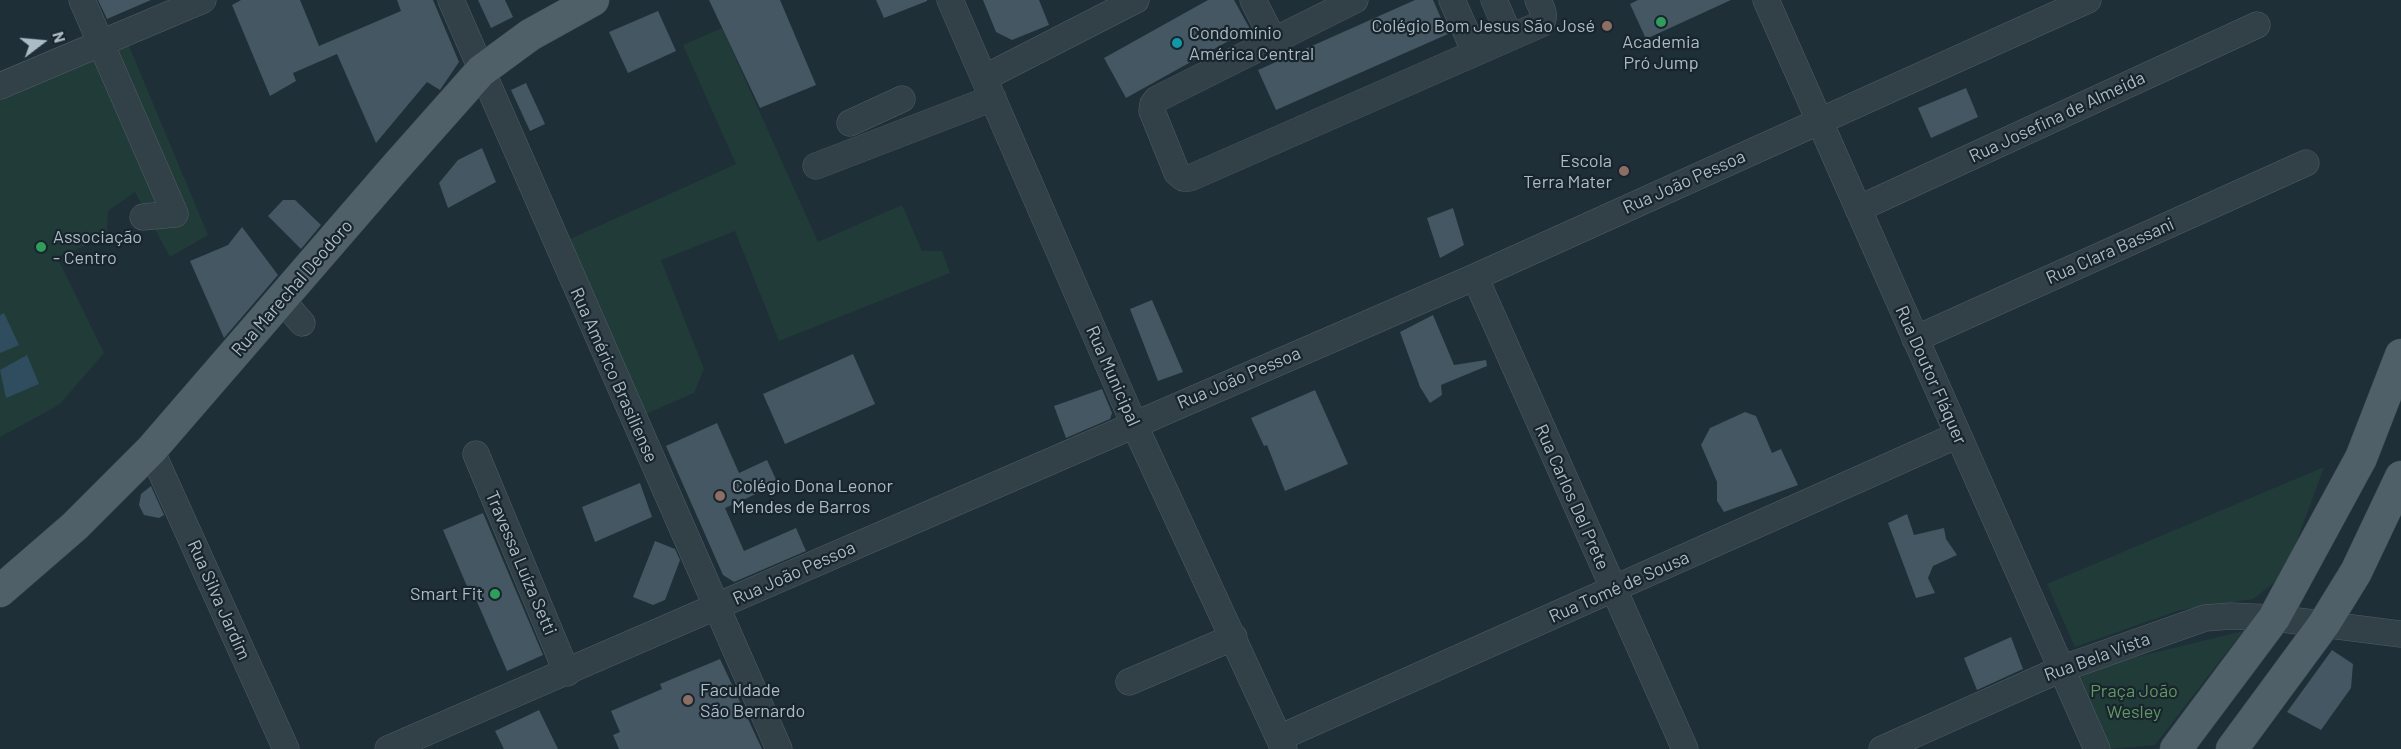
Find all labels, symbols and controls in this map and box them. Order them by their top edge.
north arrow [12,12,72,72]
place label: Colégio Bom Jesus São José [1372,15,1595,37]
marker: Academia Pró Jump [1654,15,1668,29]
marker: Colégio Bom Jesus São José [1600,19,1614,33]
place label: Condomínio América Central [1189,22,1314,64]
text: N [49,29,70,45]
place label: Academia Pró Jump [1622,31,1700,74]
marker: Condomínio América Central [1170,36,1184,50]
street label: Rua Josefina de Almeida [1966,67,2148,167]
street label: Rua João Pessoa [1619,145,1749,219]
place label: Escola Terra Mater [1523,150,1612,192]
marker: Escola Terra Mater [1617,164,1631,178]
street label: Rua Clara Bassani [2043,213,2177,289]
street label: Rua Marechal Deodoro [227,215,357,361]
place label: Associação - Centro [53,226,142,268]
marker: Associação - Centro [34,240,48,254]
street label: Rua Américo Brasiliense [566,284,662,466]
street label: Rua Doutor Fláquer [1891,302,1971,448]
street label: Rua Municipal [1081,323,1145,429]
street label: Rua João Pessoa [1174,342,1304,414]
street label: Rua Carlos Del Prete [1530,421,1614,573]
place label: Colégio Dona Leonor Mendes de Barros [732,475,893,518]
street label: Travessa Luíza Setti [481,488,561,638]
marker: Colégio Dona Leonor Mendes de Barros [713,489,727,503]
street label: Rua João Pessoa [729,536,859,610]
street label: Rua Silva Jardim [183,537,255,663]
street label: Rua Tomé de Sousa [1546,546,1692,628]
place label: Smart Fit [410,583,483,605]
marker: Smart Fit [488,587,502,601]
street label: Rua Bela Vista [2041,628,2153,686]
place label: Faculdade São Bernardo [700,679,805,722]
park label: Praça João Wesley [2090,680,2178,722]
marker: Faculdade São Bernardo [681,693,695,707]

